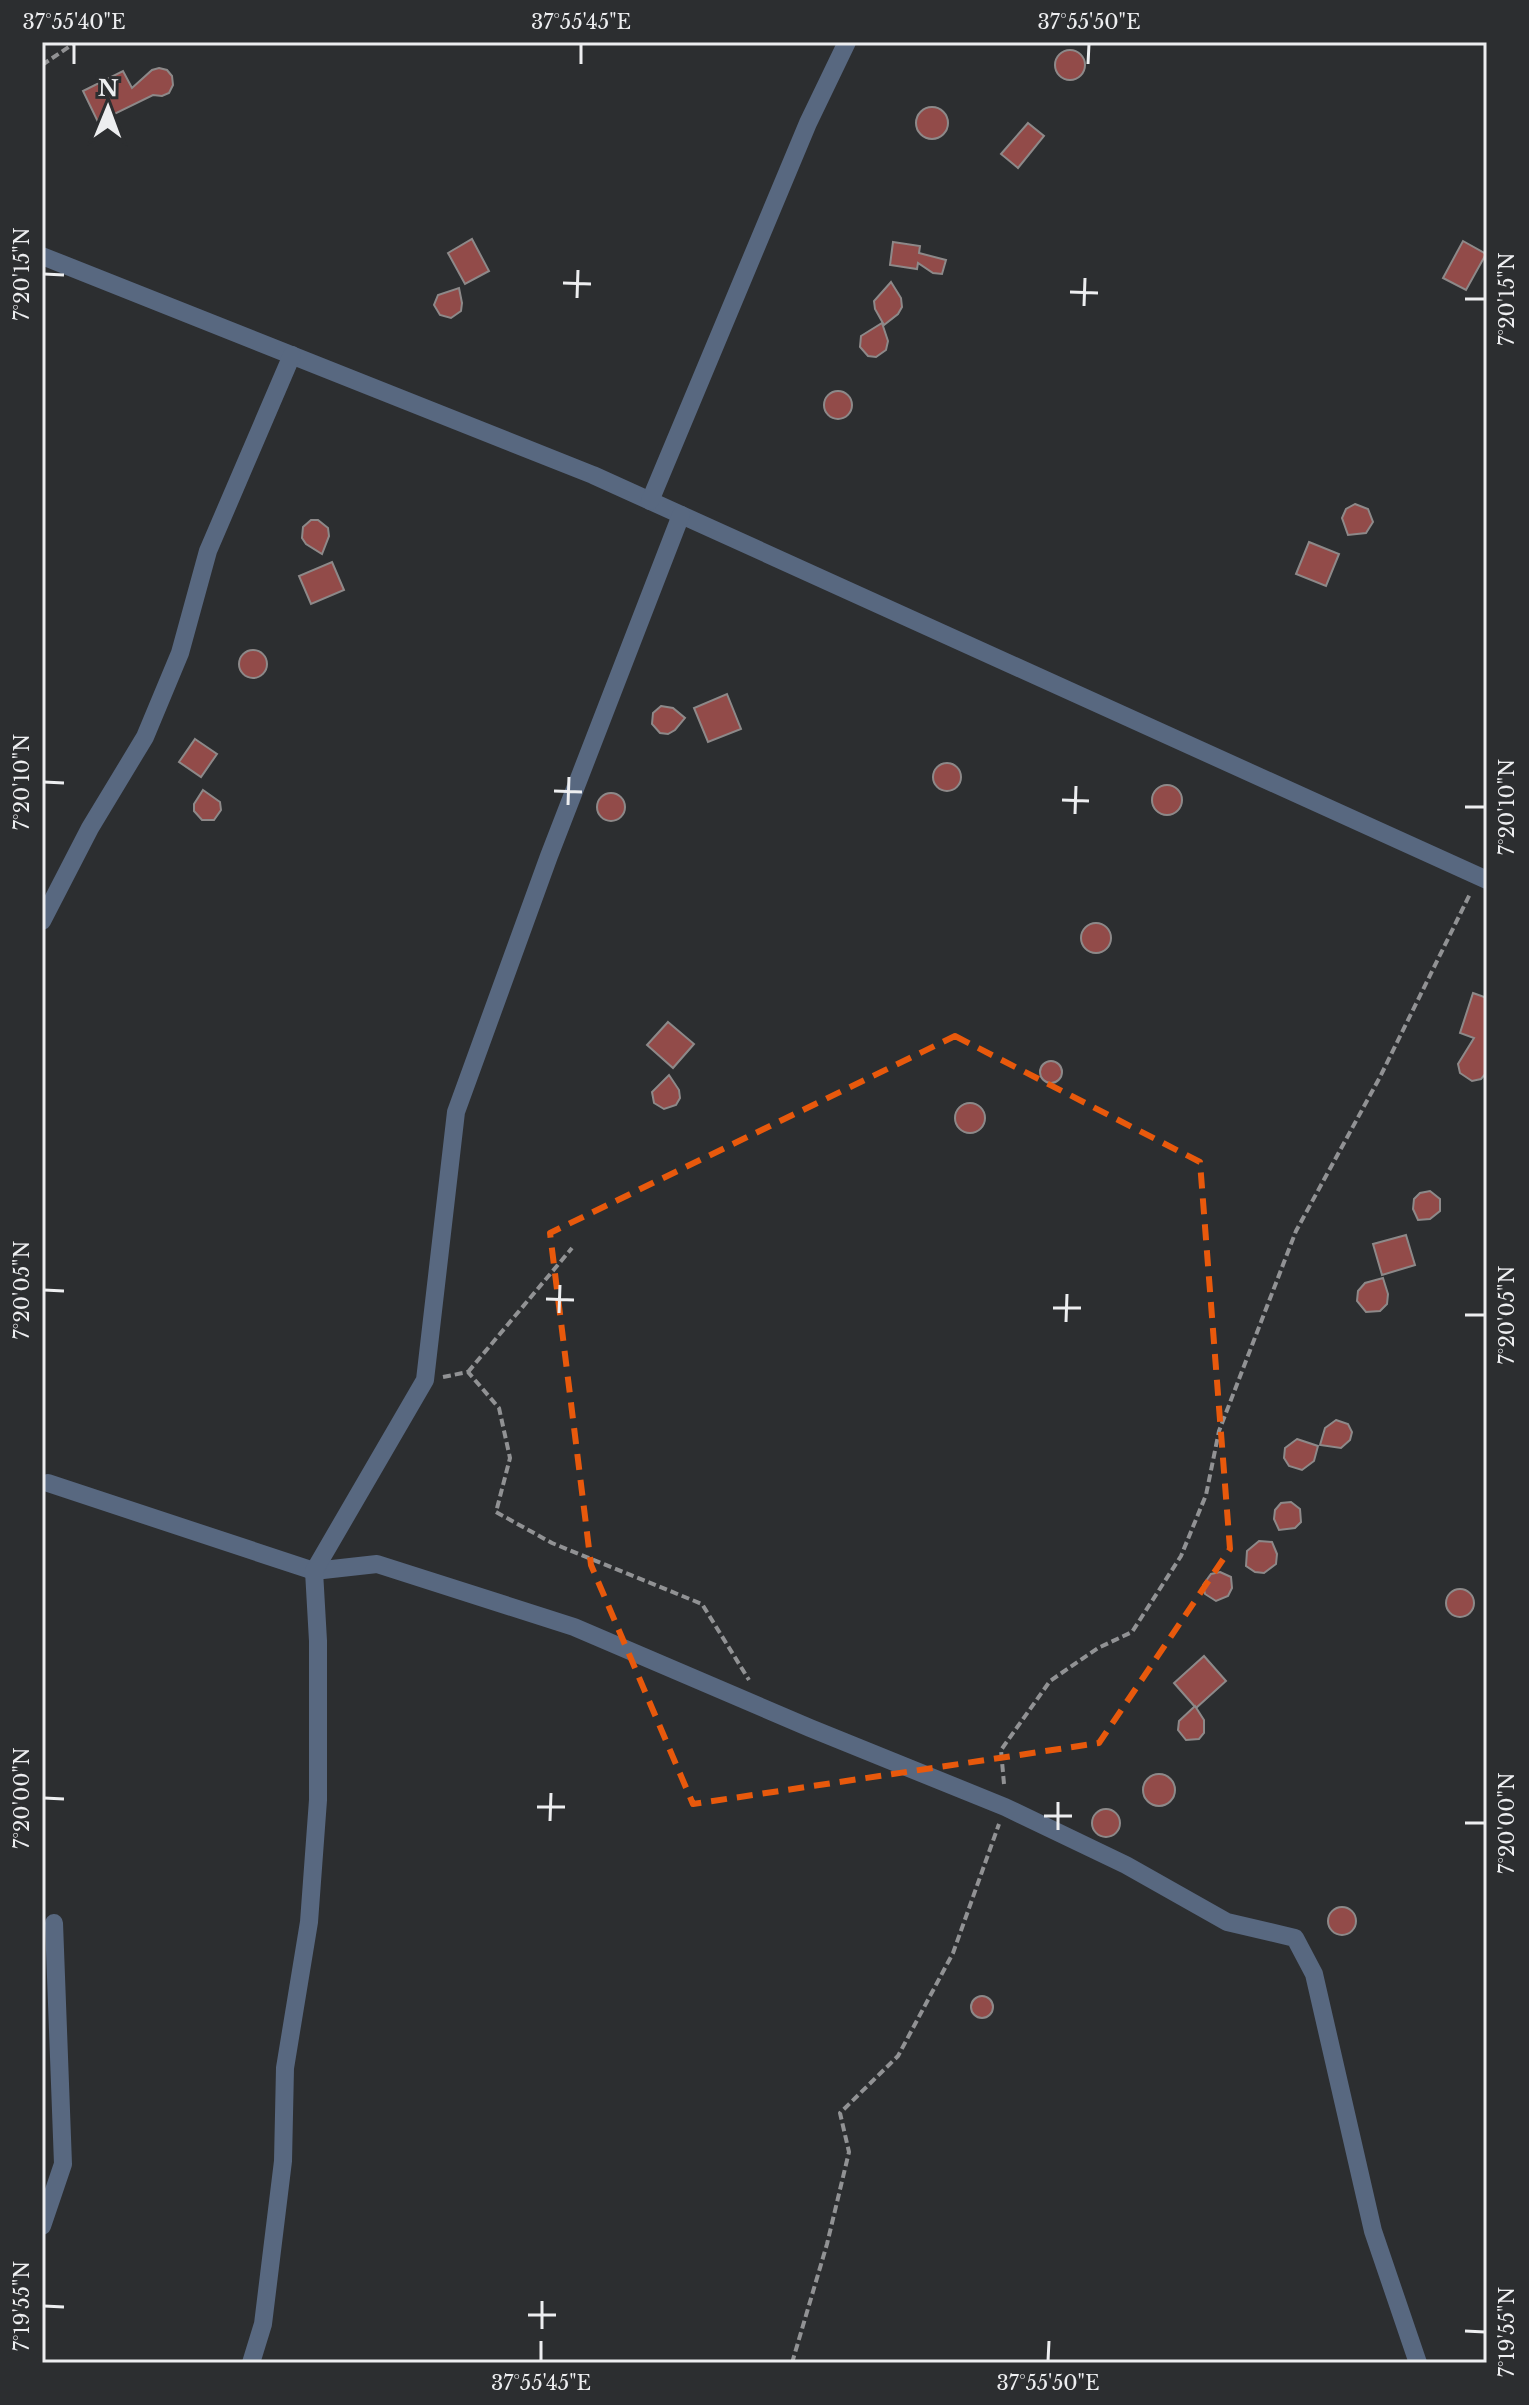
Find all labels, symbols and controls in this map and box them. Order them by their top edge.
text: 37°55'40"E [23,10,125,34]
text: 37°55'45"E [531,10,631,34]
text: 37°55'50"E [1038,10,1140,34]
north arrow [68,68,148,148]
text: N [98,75,119,102]
text: 7°20'15"N [10,227,34,321]
text: 7°20'15"N [1495,252,1519,346]
text: 7°20'10"N [10,734,34,830]
text: 7°20'10"N [1495,759,1519,855]
text: 7°20'05"N [10,1241,34,1339]
text: 7°20'05"N [1495,1266,1519,1364]
text: 7°20'00"N [10,1747,34,1849]
text: 7°20'00"N [1495,1772,1519,1874]
text: 7°19'55"N [10,2261,34,2351]
text: 7°19'55"N [1495,2287,1519,2377]
text: 37°55'45"E [491,2371,591,2395]
text: 37°55'50"E [997,2371,1099,2395]

